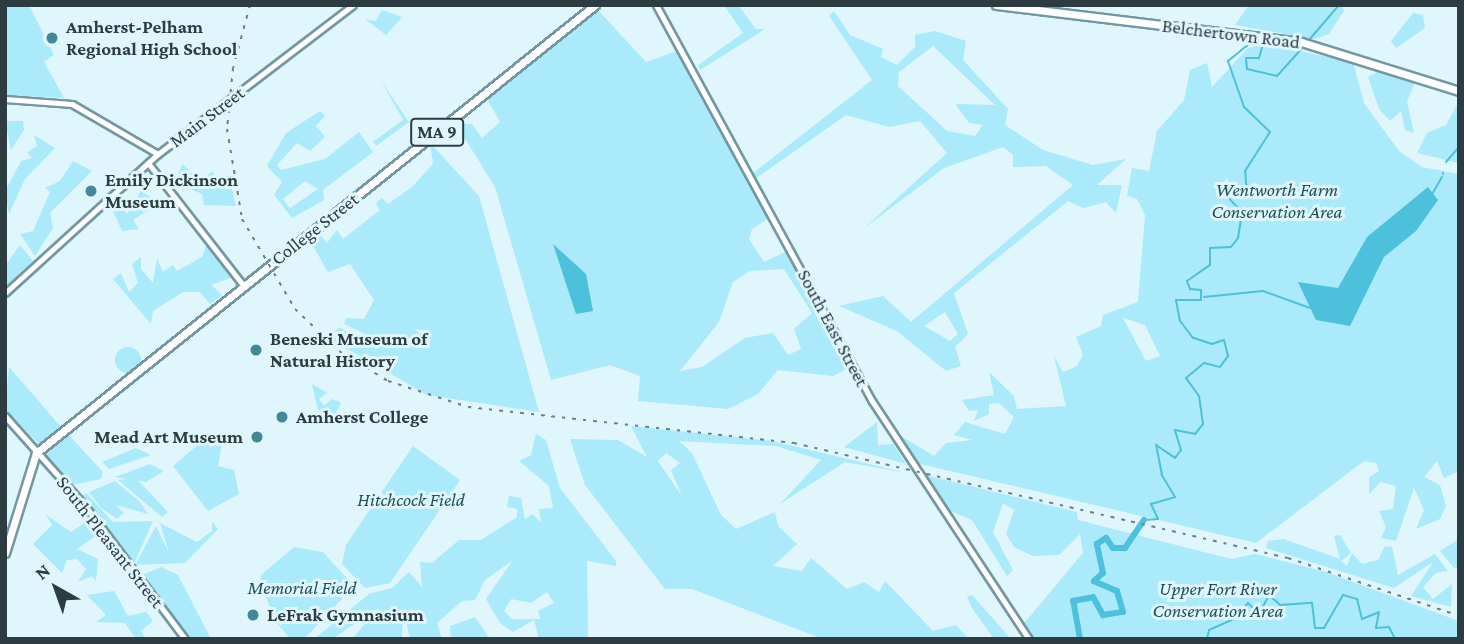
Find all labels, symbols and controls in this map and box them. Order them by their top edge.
street label: Belchertown Road [1161,14,1301,54]
place label: Amherst-Pelham Regional High School [66,16,237,60]
marker: Amherst-Pelham Regional High School [44,30,60,46]
street label: Main Street [165,81,249,153]
road number: MA 9 [409,118,465,146]
place label: Emily Dickinson Museum [105,169,238,213]
park label: Wentworth Farm Conservation Area [1212,179,1342,223]
marker: Emily Dickinson Museum [83,183,99,199]
street label: College Street [267,188,363,270]
street label: South East Street [793,266,873,390]
place label: Beneski Museum of Natural History [270,328,427,372]
marker: Beneski Museum of Natural History [248,342,264,358]
place label: Amherst College [296,406,428,428]
marker: Amherst College [274,409,290,425]
place label: Mead Art Museum [94,426,243,448]
marker: Mead Art Museum [249,429,265,445]
street label: South Pleasant Street [51,472,169,612]
park label: Hitchcock Field [357,489,465,511]
north arrow [21,553,91,623]
text: N [30,559,54,584]
park label: Memorial Field [247,577,357,599]
park label: Upper Fort River Conservation Area [1153,578,1283,622]
place label: LeFrak Gymnasium [267,604,424,626]
marker: LeFrak Gymnasium [245,607,261,623]

